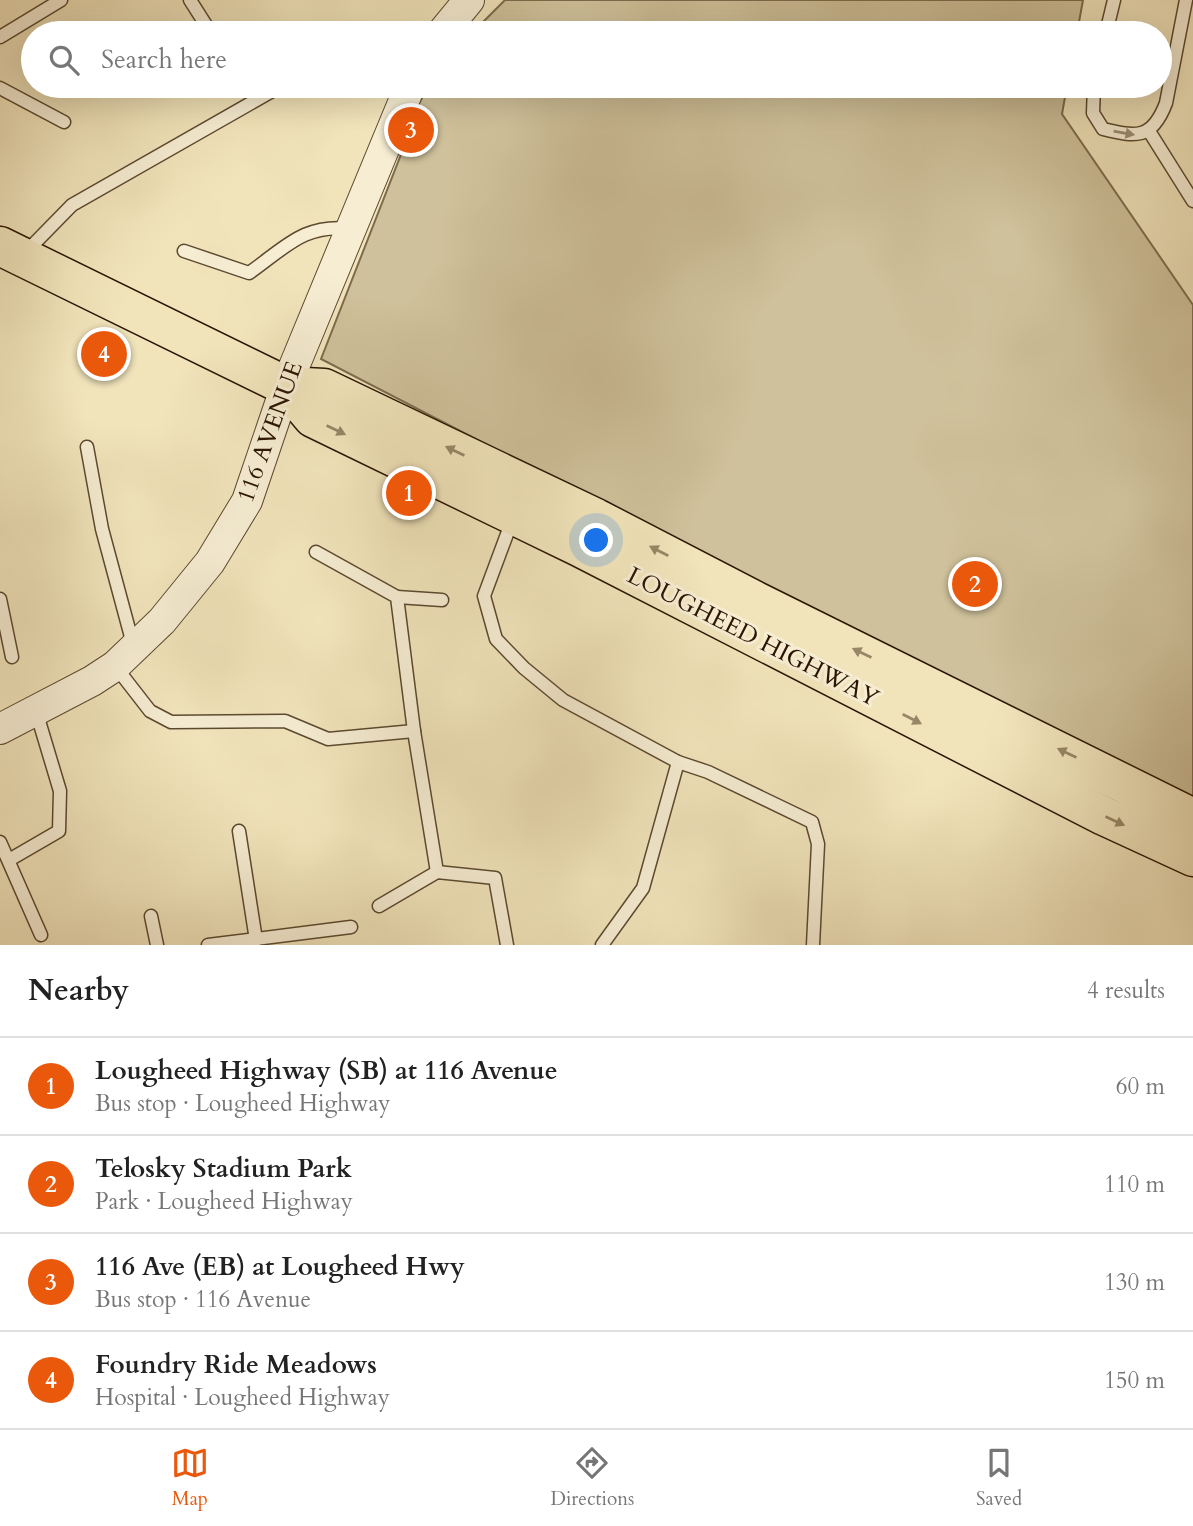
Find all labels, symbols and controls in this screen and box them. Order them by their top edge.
search box [21,21,1172,98]
icon: search [45,41,83,79]
text: Search here [101,42,227,77]
pin: 3 [388,104,434,156]
one-way arrow [1113,128,1135,139]
pin: 4 [81,328,127,380]
street label: 116 AVENUE [229,357,311,507]
one-way arrow [326,424,346,435]
one-way arrow [445,445,465,457]
pin: 1 [386,467,432,519]
your location [579,523,613,557]
one-way arrow [649,546,669,557]
pin: 2 [952,558,998,610]
street label: LOUGHEED HIGHWAY [622,559,885,715]
one-way arrow [852,648,872,659]
one-way arrow [902,713,922,724]
one-way arrow [1057,747,1077,759]
one-way arrow [1105,815,1125,827]
text: Nearby [28,970,129,1011]
text: 4 results [1087,975,1165,1006]
text: Lougheed Highway (SB) at 116 Avenue [95,1053,558,1088]
text: 1 [45,1071,57,1102]
text: 60 m [1116,1071,1165,1102]
text: Bus stop · Lougheed Highway [95,1088,391,1119]
text: Telosky Stadium Park [95,1151,352,1186]
text: 2 [45,1169,57,1200]
text: 110 m [1104,1169,1165,1200]
text: Park · Lougheed Highway [95,1186,353,1217]
text: 116 Ave (EB) at Lougheed Hwy [95,1249,465,1284]
text: 3 [45,1267,57,1298]
text: 130 m [1104,1267,1165,1298]
text: Bus stop · 116 Avenue [95,1284,311,1315]
text: Foundry Ride Meadows [95,1347,377,1382]
text: 4 [45,1365,57,1396]
text: 150 m [1104,1365,1165,1396]
text: Hospital · Lougheed Highway [95,1382,390,1413]
tab: Map [171,1444,209,1512]
tab: Directions [551,1444,634,1512]
tab: Saved [976,1444,1022,1512]

